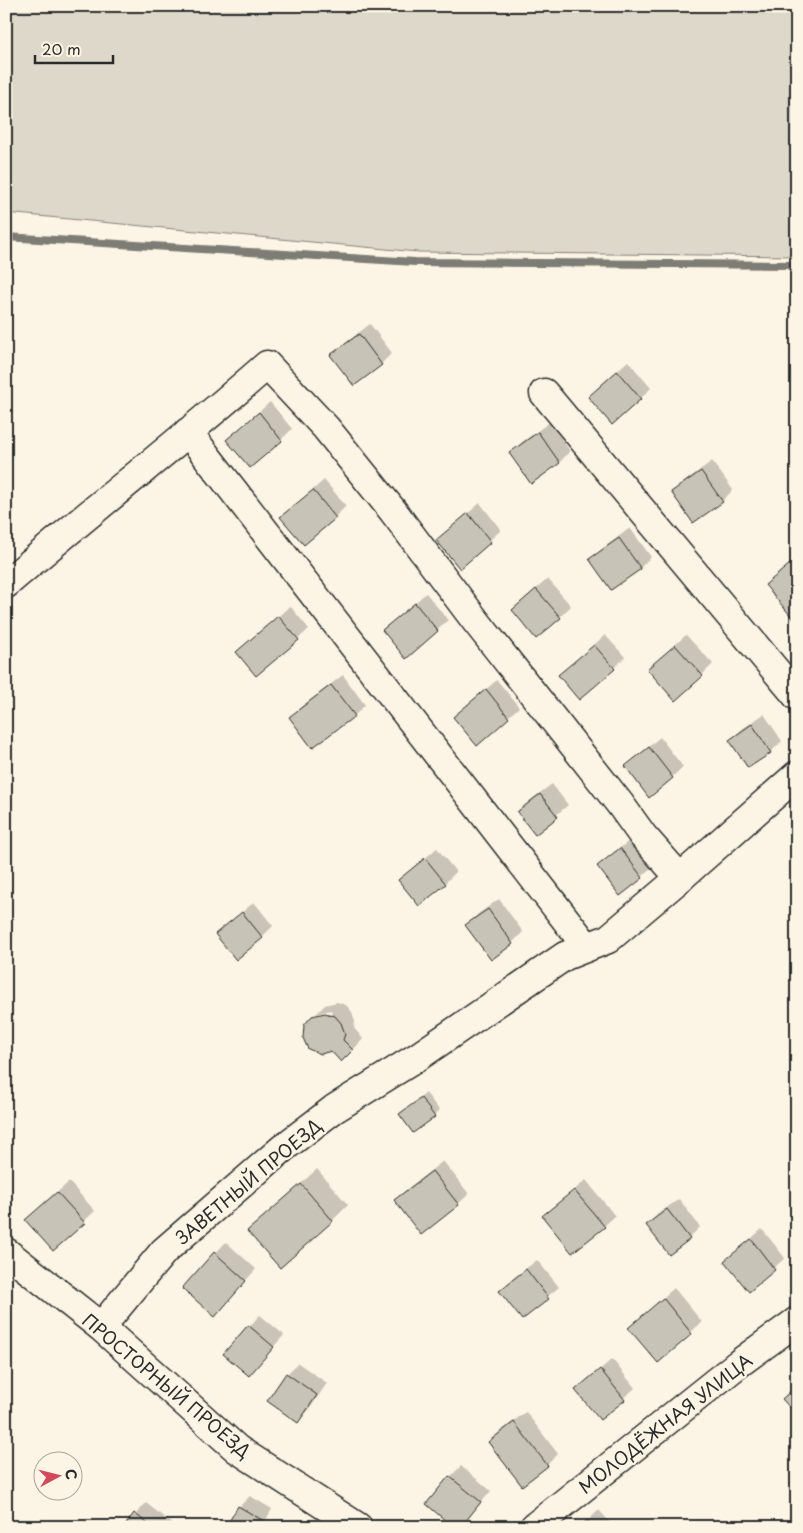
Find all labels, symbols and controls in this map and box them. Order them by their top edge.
scale bar [35,32,112,64]
text: 20 m [42,37,81,60]
street label: ЗАВЕТНЫЙ ПРОЕЗД [169,1112,327,1250]
street label: ПРОСТОРНЫЙ ПРОЕЗД [77,1306,257,1464]
street label: МОЛОДЁЖНАЯ УЛИЦА [572,1346,758,1499]
north arrow [32,1450,82,1500]
text: С [60,1468,82,1481]

